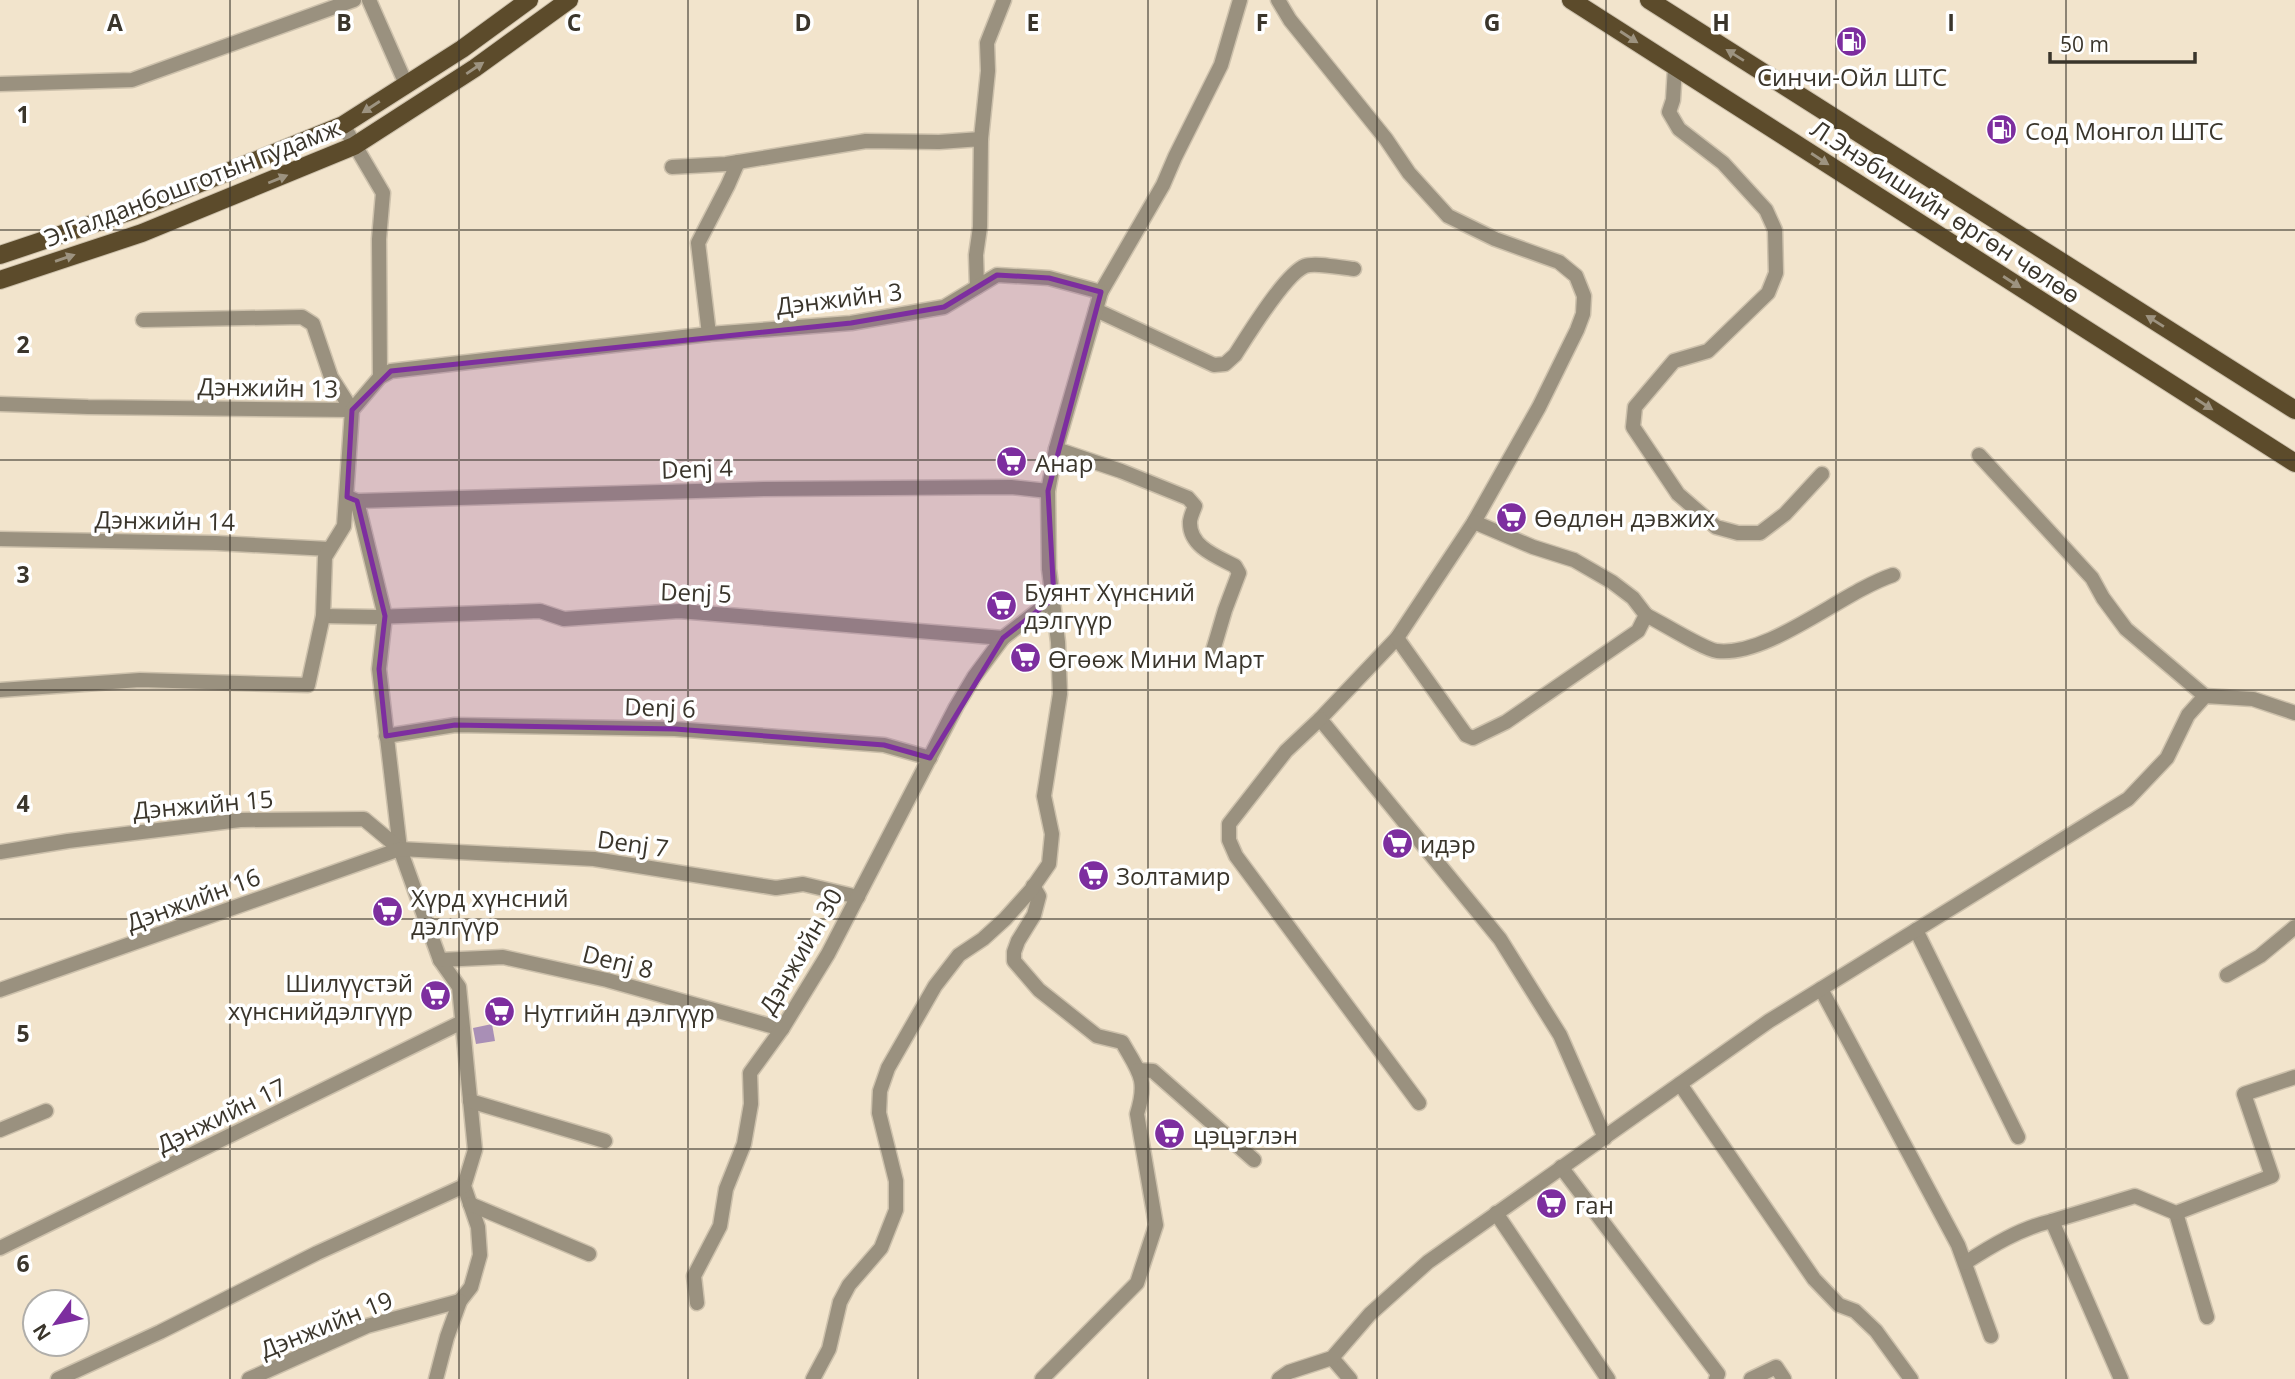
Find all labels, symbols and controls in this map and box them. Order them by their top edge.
text: A [107,6,123,38]
text: B [336,6,352,38]
text: C [567,6,581,38]
text: D [794,6,812,38]
text: E [1027,6,1039,38]
text: F [1256,6,1268,38]
text: G [1484,6,1500,38]
text: H [1712,6,1730,38]
text: I [1947,6,1955,38]
scale bar [2050,21,2195,65]
fuel station icon: Синчи-Ойл ШТС [1835,25,1869,59]
one-way arrow [1619,30,1638,43]
text: 50 m [2060,30,2109,58]
one-way arrow [1725,48,1744,61]
place label: Синчи-Ойл ШТС [1757,60,1947,93]
one-way arrow [466,62,485,75]
text: 1 [16,98,30,130]
one-way arrow [362,100,381,113]
street label: Э.Галданбошготын гудамж [39,110,345,254]
street label: Л.Энэбишийн өргөн чөлөө [1805,111,2087,311]
fuel station icon: Сод Монгол ШТС [1985,113,2019,147]
place label: Сод Монгол ШТС [2025,114,2224,147]
one-way arrow [1811,153,1830,166]
one-way arrow [267,173,288,184]
one-way arrow [54,253,75,263]
street label: Дэнжийн 3 [774,274,904,322]
one-way arrow [2003,275,2021,289]
one-way arrow [2145,314,2164,327]
text: 2 [16,328,30,360]
street label: Дэнжийн 13 [197,369,339,405]
one-way arrow [2194,398,2214,411]
supermarket icon: Анар [995,445,1029,479]
place label: Анар [1035,446,1093,479]
street label: Denj 4 [661,450,734,486]
supermarket icon: Өөдлөн дэвжих [1494,500,1528,534]
place label: Өөдлөн дэвжих [1534,501,1716,534]
street label: Дэнжийн 14 [94,502,236,538]
text: 3 [16,558,30,590]
street label: Denj 5 [660,574,732,610]
place label: Буянт Хүнсний дэлгүүр [1024,575,1195,636]
supermarket icon: Буянт Хүнсний дэлгүүр [984,588,1018,622]
supermarket icon: Өгөөж Мини Март [1008,641,1042,675]
place label: Өгөөж Мини Март [1048,642,1264,675]
street label: Denj 6 [624,689,696,725]
street label: Дэнжийн 15 [132,781,274,827]
text: 4 [16,787,30,819]
street label: Denj 7 [595,822,671,864]
supermarket icon: идэр [1380,826,1414,860]
place label: идэр [1420,827,1476,860]
supermarket icon: Золтамир [1076,858,1110,892]
street label: Дэнжийн 16 [121,859,265,939]
place label: Золтамир [1116,859,1230,892]
place label: Хүрд хүнсний дэлгүүр [411,881,569,942]
street label: Дэнжийн 30 [751,882,849,1020]
supermarket icon: Хүрд хүнсний дэлгүүр [371,894,405,928]
street label: Denj 8 [579,936,657,986]
place label: Шилүүстэй хүнснийдэлгүүр [228,966,413,1027]
supermarket icon: Шилүүстэй хүнснийдэлгүүр [419,979,453,1013]
supermarket icon: Нутгийн дэлгүүр [483,995,517,1029]
place label: Нутгийн дэлгүүр [523,996,715,1029]
text: 5 [16,1017,30,1049]
street label: Дэнжийн 17 [151,1069,291,1161]
supermarket icon: цэцэглэн [1153,1117,1187,1151]
place label: цэцэглэн [1193,1118,1298,1151]
supermarket icon: ган [1535,1187,1569,1221]
place label: ган [1575,1188,1614,1221]
text: 6 [16,1247,30,1279]
street label: Дэнжийн 19 [255,1282,397,1366]
north arrow [21,1288,91,1358]
text: N [27,1319,57,1346]

